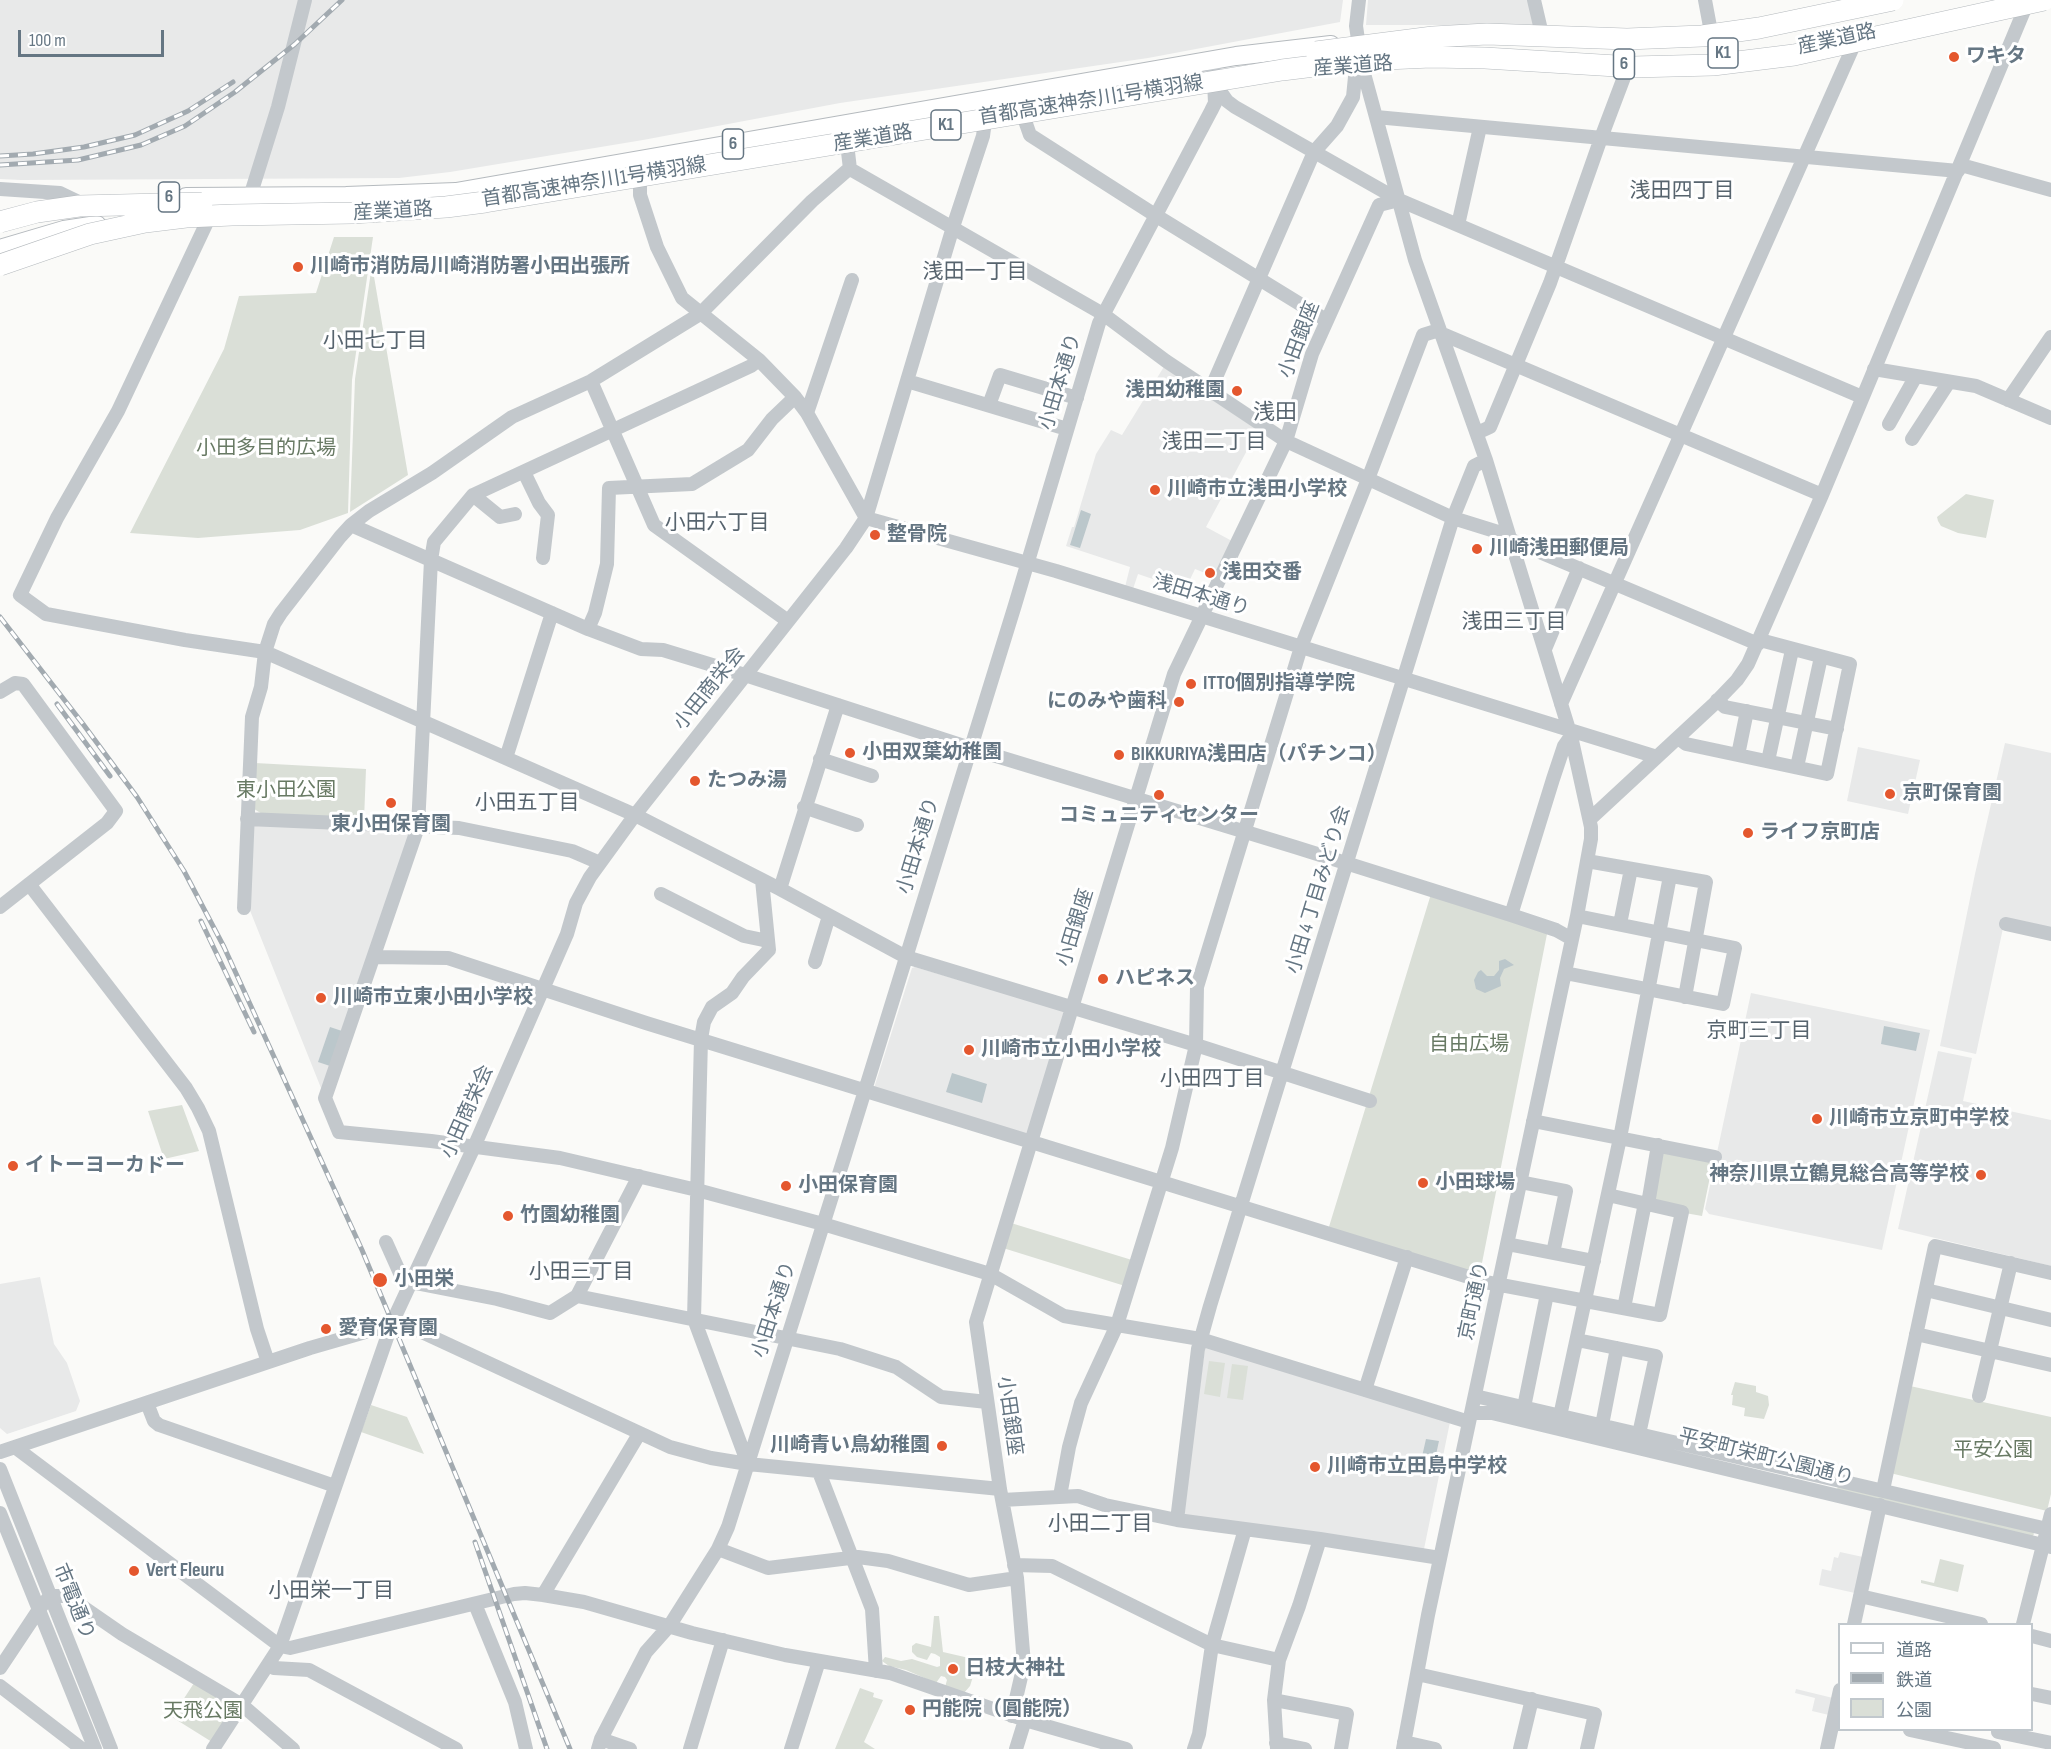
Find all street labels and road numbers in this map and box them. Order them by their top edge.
street label: 産業道路 [1795,20,1879,60]
road number: K1 [1708,38,1738,68]
road number: 6 [1614,49,1634,79]
street label: 産業道路 [1312,52,1394,82]
street label: 首都高速神奈川1号横羽線 [977,71,1205,131]
road number: K1 [931,110,961,140]
street label: 産業道路 [832,121,914,157]
road number: 6 [722,129,744,159]
street label: 首都高速神奈川1号横羽線 [480,153,708,213]
road number: 6 [158,182,180,212]
street label: 産業道路 [352,198,434,226]
street label: 小田銀座 [1274,298,1326,382]
street label: 小田本通り [1035,331,1087,433]
street label: 浅田本通り [1150,570,1252,622]
street label: 小田商栄会 [669,643,751,735]
street label: 小田本通り [893,795,945,897]
street label: 小田 4 丁目みどり会 [1282,803,1356,977]
street label: 小田銀座 [1053,886,1099,970]
street label: 小田商栄会 [437,1061,499,1163]
street label: 小田本通り [748,1259,802,1361]
street label: 京町通り [1455,1259,1495,1343]
street label: 小田銀座 [992,1375,1026,1457]
street label: 平安町栄町公園通り [1676,1425,1856,1491]
street label: 市電通り [47,1560,99,1644]

